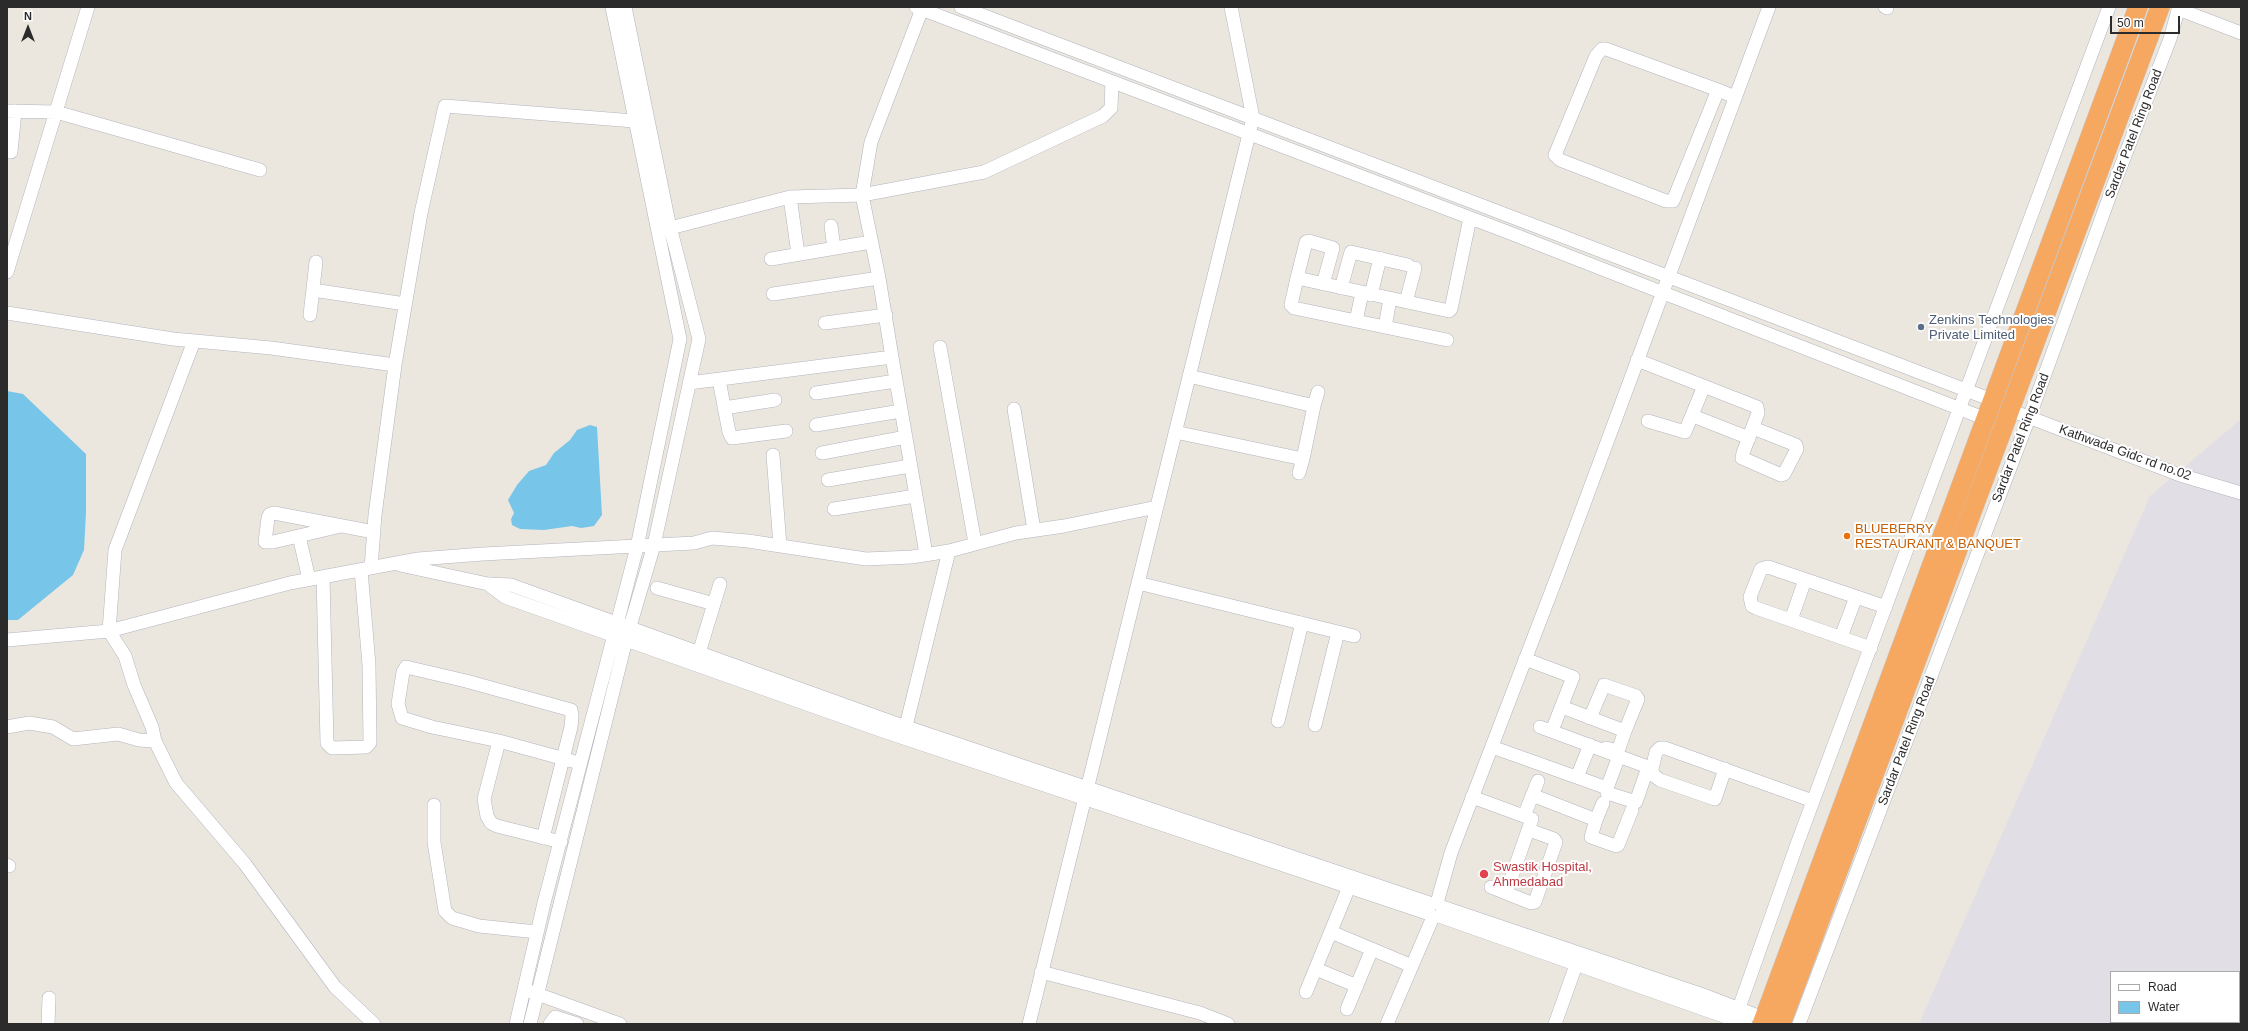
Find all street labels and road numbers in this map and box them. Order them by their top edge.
street label: Sardar Patel Ring Road [2102,67,2166,201]
street label: Sardar Patel Ring Road [1989,371,2053,505]
street label: Kathwada Gidc rd no.02 [2057,422,2193,484]
street label: Sardar Patel Ring Road [1875,674,1939,808]

